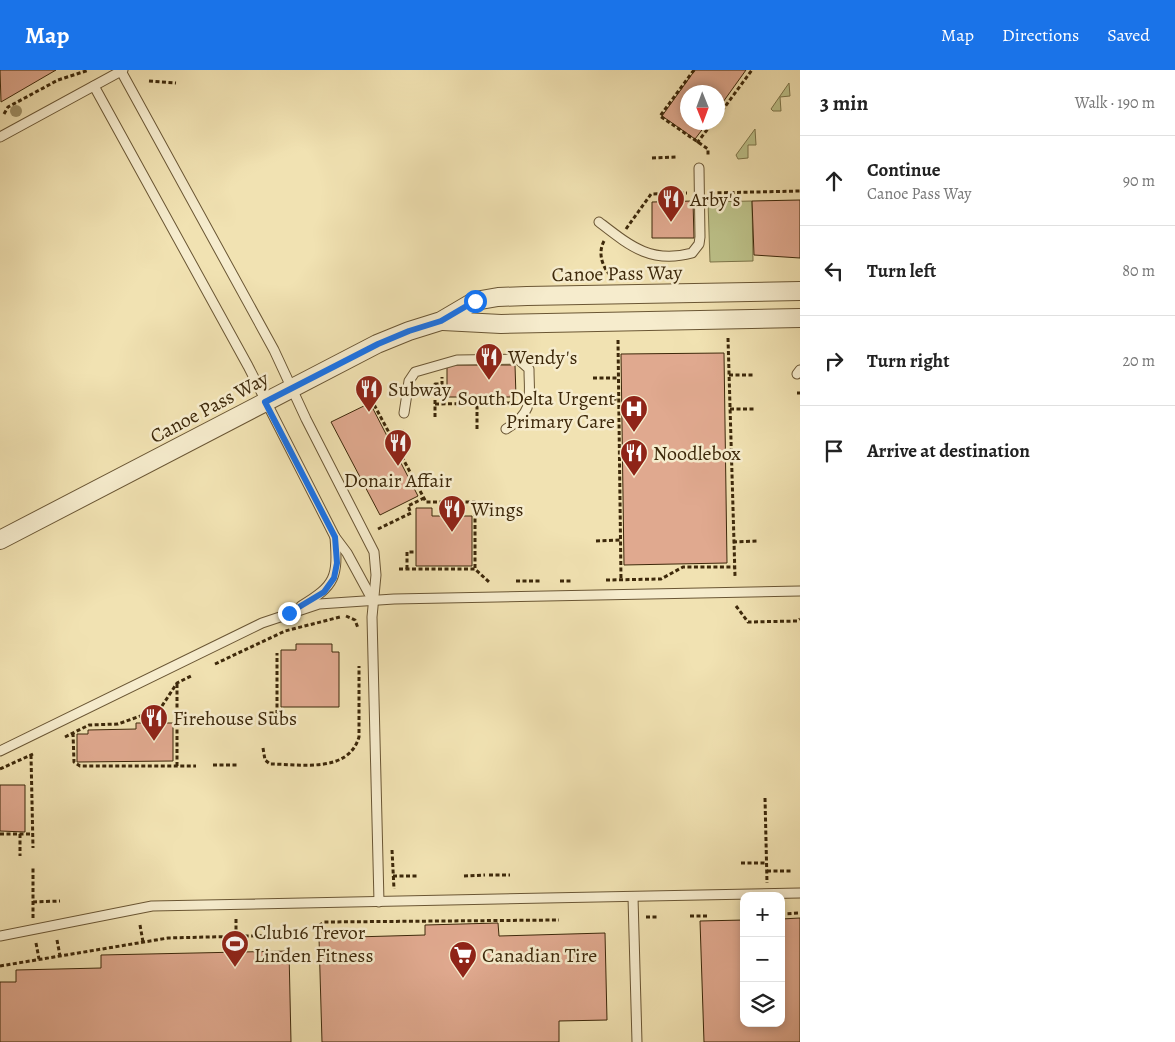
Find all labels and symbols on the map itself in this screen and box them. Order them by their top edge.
north arrow [680,85,725,130]
restaurant icon: Arby's [656,184,686,223]
place label: Arby's [689,186,740,213]
street label: Canoe Pass Way [552,259,684,288]
route start [464,290,487,313]
restaurant icon: Wendy's [474,342,504,381]
place label: Wendy's [507,344,577,371]
street label: Canoe Pass Way [145,364,274,450]
restaurant icon: Subway [354,374,384,413]
place label: Subway [388,376,452,403]
place label: South Delta Urgent Primary Care [458,385,615,435]
hospital icon: South Delta Urgent Primary Care [619,394,649,433]
restaurant icon: Donair Affair [383,428,413,467]
restaurant icon: Noodlebox [619,438,649,477]
place label: Noodlebox [653,440,741,467]
place label: Donair Affair [344,467,452,494]
restaurant icon: Wings [437,494,467,533]
place label: Wings [470,496,524,523]
route end [278,602,301,625]
restaurant icon: Firehouse Subs [139,703,169,742]
place label: Firehouse Subs [173,705,297,732]
place label: Club16 Trevor Linden Fitness [254,919,373,969]
sports icon: Club16 Trevor Linden Fitness [220,929,250,968]
supermarket icon: Canadian Tire [448,940,478,979]
place label: Canadian Tire [482,942,597,969]

